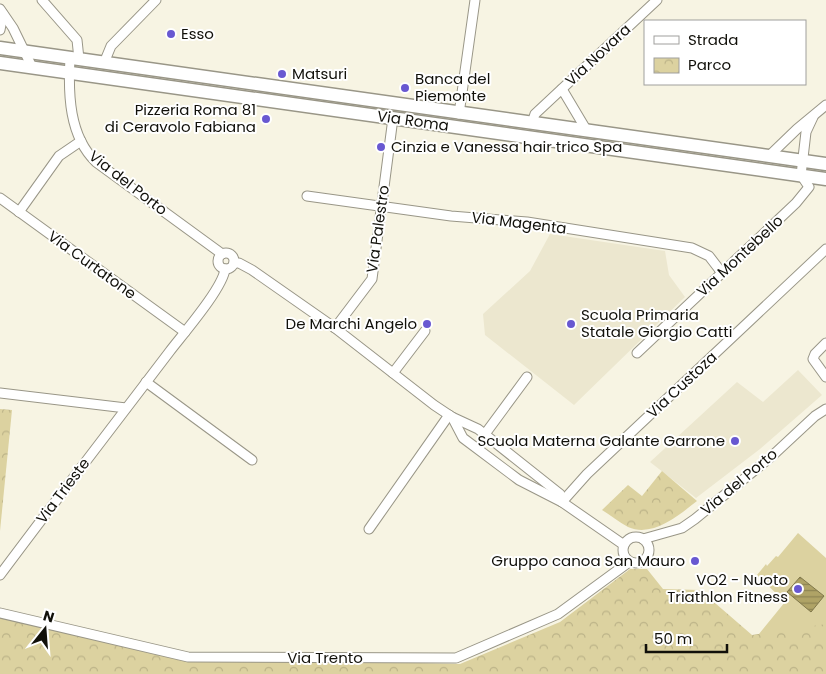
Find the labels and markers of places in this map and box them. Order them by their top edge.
place label: Esso [181,23,214,44]
marker: Esso [165,28,177,40]
place label: Matsuri [292,63,347,84]
marker: Matsuri [276,68,288,80]
place label: Banca del Piemonte [415,68,490,106]
marker: Banca del Piemonte [399,82,411,94]
place label: Pizzeria Roma 81 di Ceravolo Fabiana [105,99,256,137]
marker: Pizzeria Roma 81 di Ceravolo Fabiana [260,113,272,125]
place label: Cinzia e Vanessa hair trico Spa [391,136,622,157]
marker: Cinzia e Vanessa hair trico Spa [375,141,387,153]
place label: Scuola Primaria Statale Giorgio Catti [581,304,732,342]
place label: De Marchi Angelo [286,313,417,334]
marker: De Marchi Angelo [421,318,433,330]
marker: Scuola Primaria Statale Giorgio Catti [565,318,577,330]
place label: Scuola Materna Galante Garrone [477,430,725,451]
marker: Scuola Materna Galante Garrone [729,435,741,447]
place label: Gruppo canoa San Mauro [491,550,685,571]
marker: Gruppo canoa San Mauro [689,555,701,567]
place label: VO2 - Nuoto Triathlon Fitness [667,569,788,607]
marker: VO2 - Nuoto Triathlon Fitness [792,583,804,595]

